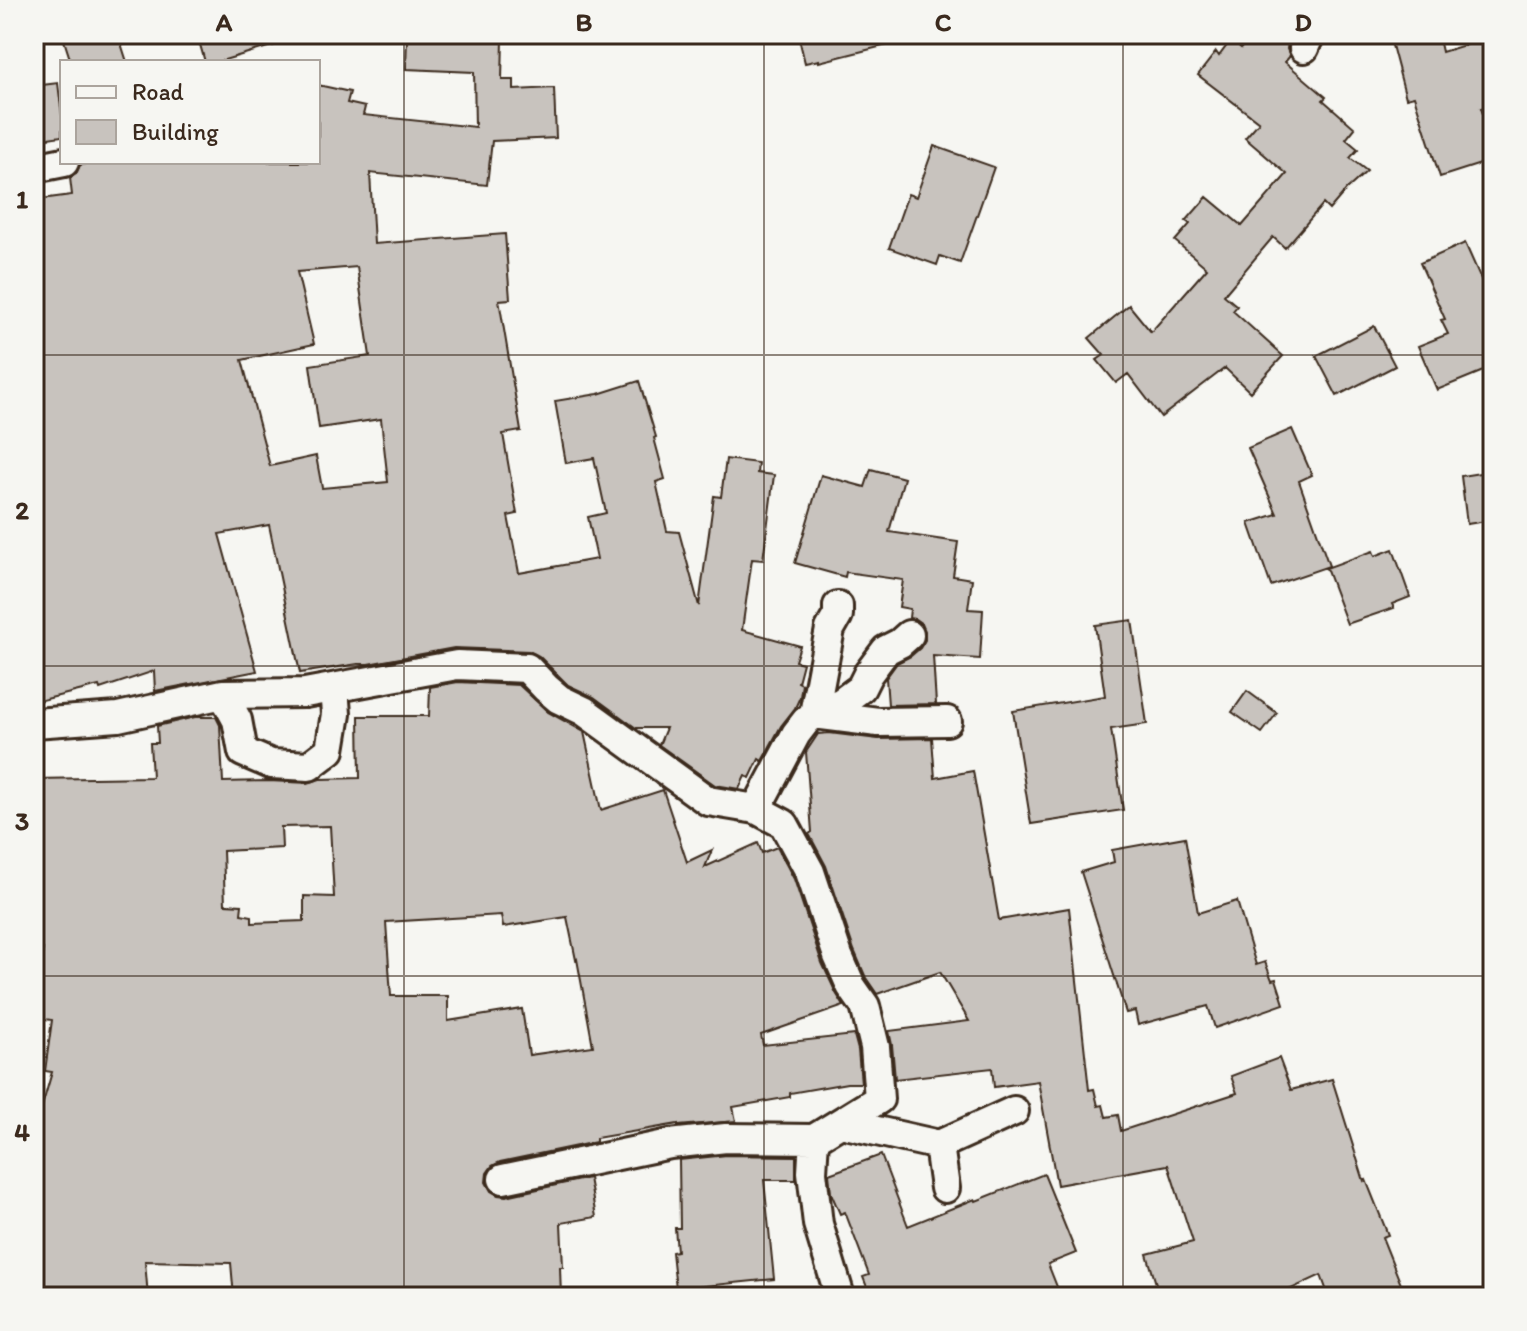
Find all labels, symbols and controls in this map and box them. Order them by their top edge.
text: A [215,6,233,38]
text: B [576,6,593,38]
text: C [935,6,952,38]
text: D [1294,6,1312,38]
legend [60,60,320,164]
text: Road [132,77,184,106]
text: Building [132,117,219,146]
text: 1 [16,183,28,215]
text: 2 [15,494,29,526]
text: 3 [15,805,29,837]
text: 4 [14,1116,30,1148]

